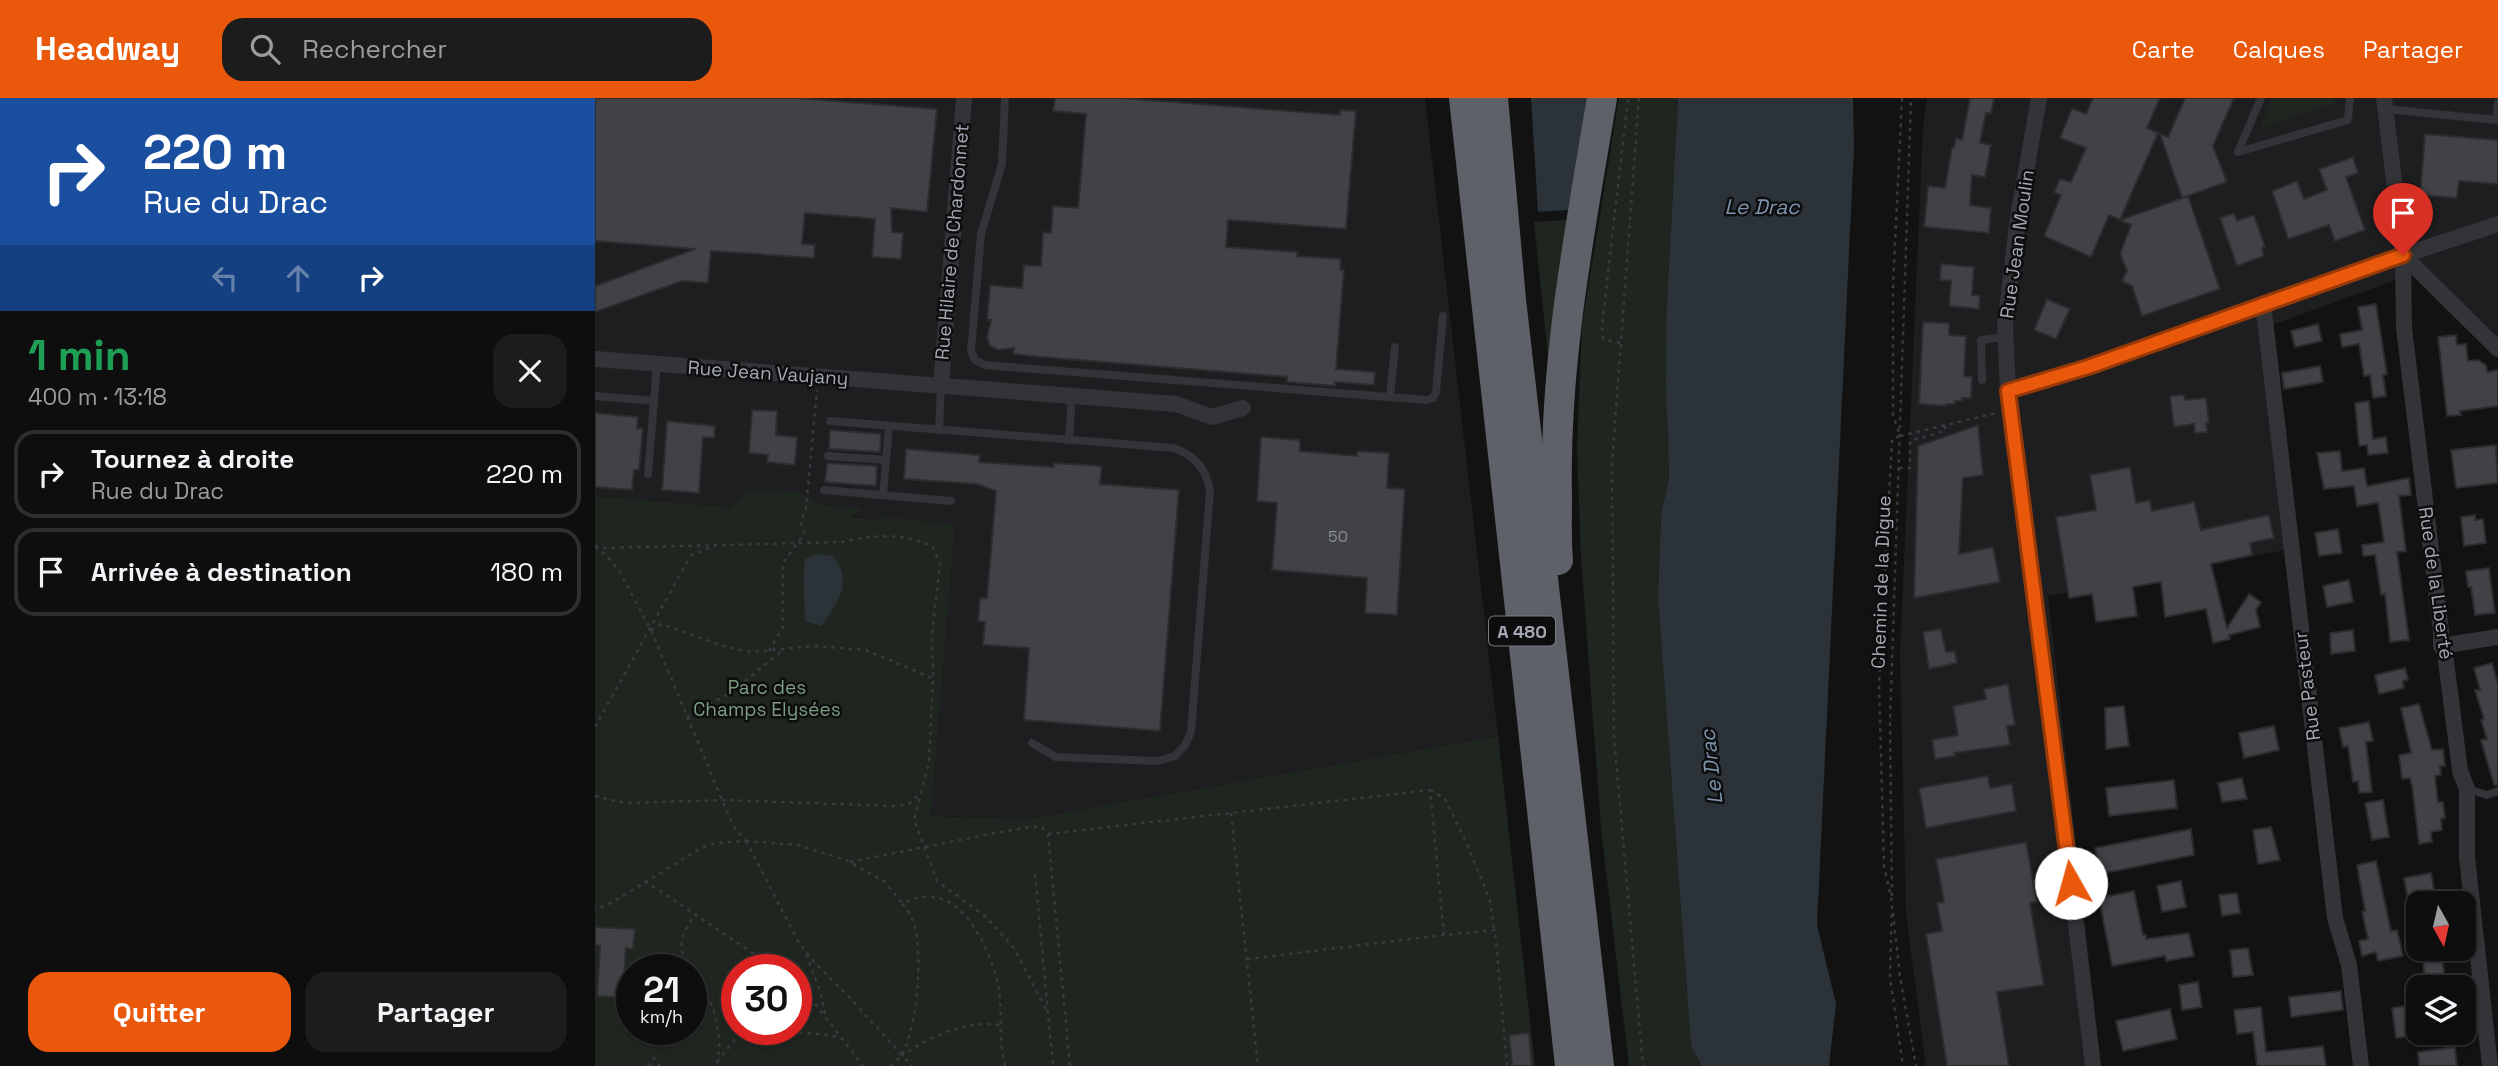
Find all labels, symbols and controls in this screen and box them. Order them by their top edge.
search box [222,18,712,81]
text: Headway [35,28,180,70]
icon: search [246,30,284,68]
text: Rechercher [302,32,447,66]
text: Carte [2132,34,2195,65]
text: Calques [2233,34,2325,65]
text: Partager [2363,34,2463,65]
text: 220 m [143,121,287,183]
street label: Rue Hilaire de Chardonnet [929,123,975,361]
icon: right [28,126,119,217]
street label: Rue Jean Moulin [1994,168,2040,320]
text: Rue du Drac [143,182,328,222]
pin [2373,183,2433,255]
water label: Le Drac [1724,193,1801,220]
icon: arrive [2384,194,2422,232]
icon: left [206,259,244,297]
icon: ahead [279,259,317,297]
icon: right [352,259,390,297]
text: 1 min [28,329,131,382]
button: close [493,334,567,408]
street label: Rue Jean Vaujany [687,355,849,391]
text: 400 m · 13:18 [28,382,167,412]
text: Tournez à droite [91,442,294,476]
icon: right [32,455,70,493]
text: 220 m [486,457,563,491]
text: Rue du Drac [91,476,224,506]
street label: Chemin de la Digue [1865,495,1897,669]
street label: Rue de la Liberté [2413,505,2459,661]
house number: 50 [1328,526,1348,547]
icon: arrive [32,553,70,591]
text: Arrivée à destination [91,555,352,589]
text: 180 m [490,555,563,589]
road number: A 480 [1489,616,1555,646]
street label: Rue Pasteur [2288,630,2326,742]
park label: Parc des Champs Elysées [693,675,841,722]
water label: Le Drac [1694,727,1728,806]
position arrow [2034,846,2108,920]
north arrow [2406,891,2476,961]
map controls [2406,891,2476,1045]
speed limit sign: 30 [721,954,812,1045]
text: 21 [643,968,680,1012]
button: Quitter [28,972,291,1052]
button: Partager [305,972,567,1052]
button: layers [2406,975,2476,1045]
text: km/h [640,1005,683,1028]

